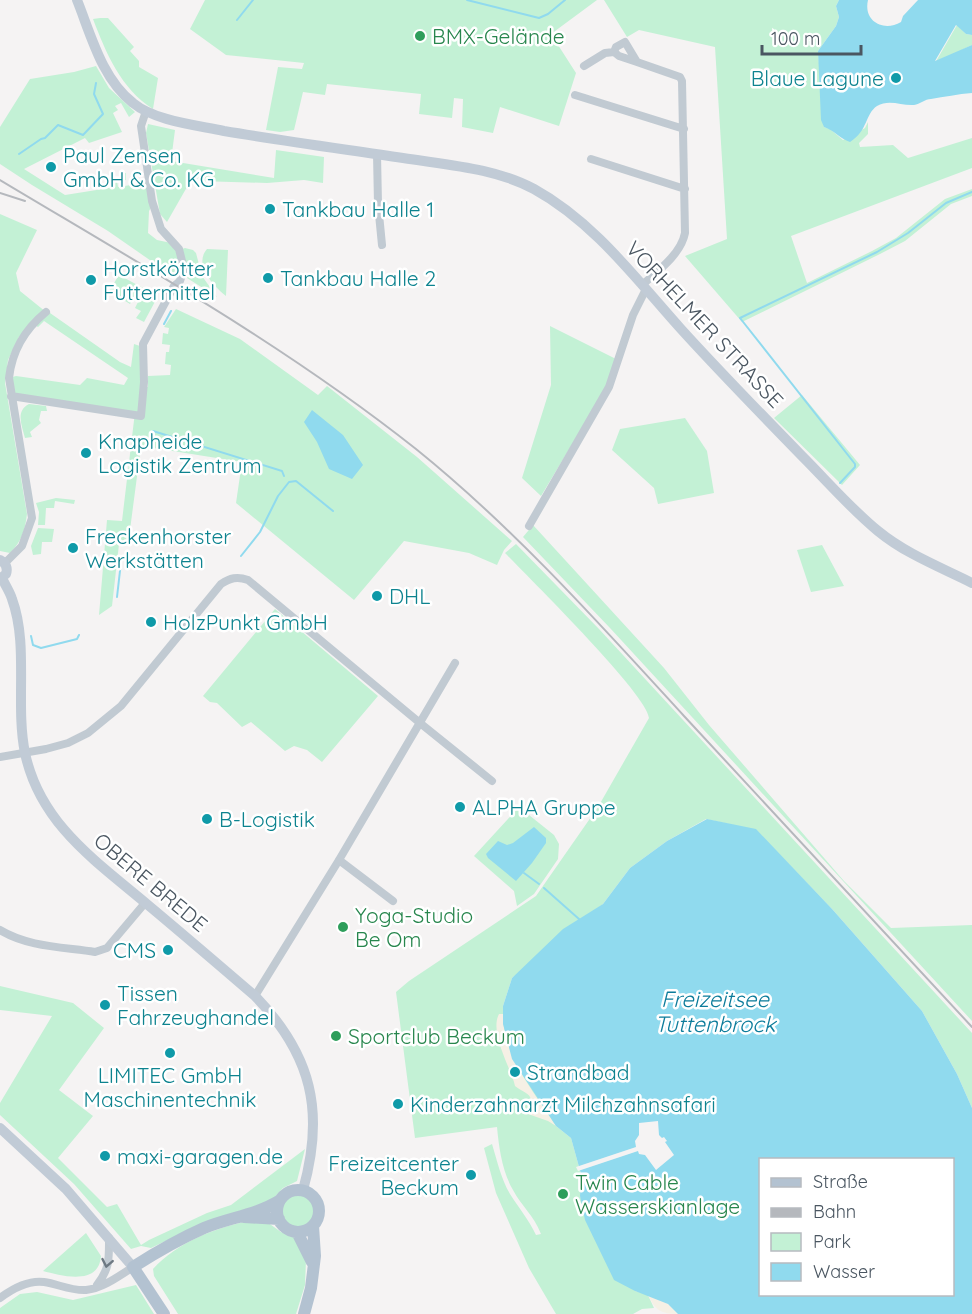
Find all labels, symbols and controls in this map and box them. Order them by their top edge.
scale bar [762,18,861,56]
place label: BMX-Gelände [432,23,565,49]
text: 100 m [771,27,820,50]
marker: BMX-Gelände [413,29,427,43]
place label: Blaue Lagune [751,65,884,91]
marker: Blaue Lagune [889,71,903,85]
place label: Paul Zensen GmbH & Co. KG [63,142,214,192]
marker: Paul Zensen GmbH & Co. KG [44,160,58,174]
place label: Tankbau Halle 1 [282,196,434,222]
marker: Tankbau Halle 1 [263,202,277,216]
street label: VORHELMER STRASSE [621,235,789,413]
place label: Horstkötter Futtermittel [103,255,215,305]
place label: Tankbau Halle 2 [280,265,436,291]
marker: Tankbau Halle 2 [261,271,275,285]
marker: Horstkötter Futtermittel [84,273,98,287]
place label: Knapheide Logistik Zentrum [98,428,262,478]
marker: Knapheide Logistik Zentrum [79,446,93,460]
place label: Freckenhorster Werkstätten [85,523,231,573]
marker: Freckenhorster Werkstätten [66,541,80,555]
place label: DHL [389,583,430,609]
marker: DHL [370,589,384,603]
place label: HolzPunkt GmbH [163,609,328,635]
marker: HolzPunkt GmbH [144,615,158,629]
place label: ALPHA Gruppe [472,794,616,820]
marker: ALPHA Gruppe [453,800,467,814]
place label: B-Logistik [219,806,315,832]
marker: B-Logistik [200,812,214,826]
street label: OBERE BREDE [89,827,213,937]
place label: Yoga-Studio Be Om [355,902,473,952]
marker: Yoga-Studio Be Om [336,920,350,934]
place label: CMS [113,937,156,963]
marker: CMS [161,943,175,957]
place label: Tissen Fahrzeughandel [117,980,274,1030]
water label: Freizeitsee Tuttenbrock [655,985,778,1038]
marker: Tissen Fahrzeughandel [98,998,112,1012]
place label: Sportclub Beckum [348,1023,525,1049]
marker: Sportclub Beckum [329,1029,343,1043]
marker: LIMITEC GmbH Maschinentechnik [163,1046,177,1060]
place label: Strandbad [527,1059,630,1085]
place label: LIMITEC GmbH Maschinentechnik [84,1062,256,1112]
marker: Strandbad [508,1065,522,1079]
place label: Kinderzahnarzt Milchzahnsafari [410,1091,716,1117]
marker: Kinderzahnarzt Milchzahnsafari [391,1097,405,1111]
place label: maxi-garagen.de [117,1143,283,1169]
marker: maxi-garagen.de [98,1149,112,1163]
place label: Freizeitcenter Beckum [328,1150,459,1200]
legend [759,1158,954,1296]
marker: Freizeitcenter Beckum [464,1168,478,1182]
place label: Twin Cable Wasserskianlage [575,1169,740,1219]
text: Straße [813,1170,868,1193]
marker: Twin Cable Wasserskianlage [556,1187,570,1201]
text: Bahn [813,1200,856,1223]
text: Park [813,1230,851,1253]
one-way arrow [101,1258,114,1268]
text: Wasser [813,1260,875,1283]

